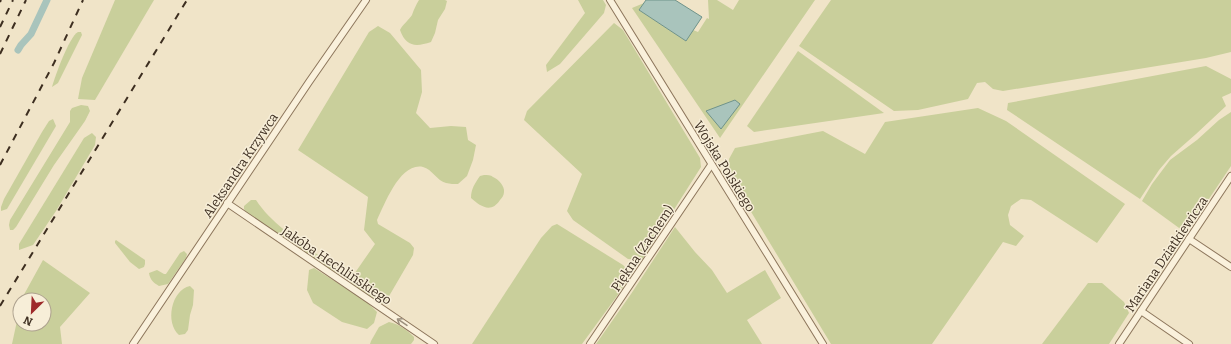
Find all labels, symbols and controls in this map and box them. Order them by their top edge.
street label: Aleksandra Krzywca [200,110,281,220]
street label: Wojska Polskiego [691,118,758,214]
street label: Mariana Dziatkiewicza [1122,194,1211,315]
street label: Piękna (Zachem) [608,202,677,294]
street label: Jakóba Hechlińskiego [278,222,395,308]
north arrow [12,292,52,332]
text: N [21,313,35,328]
one-way arrow [397,318,408,326]

